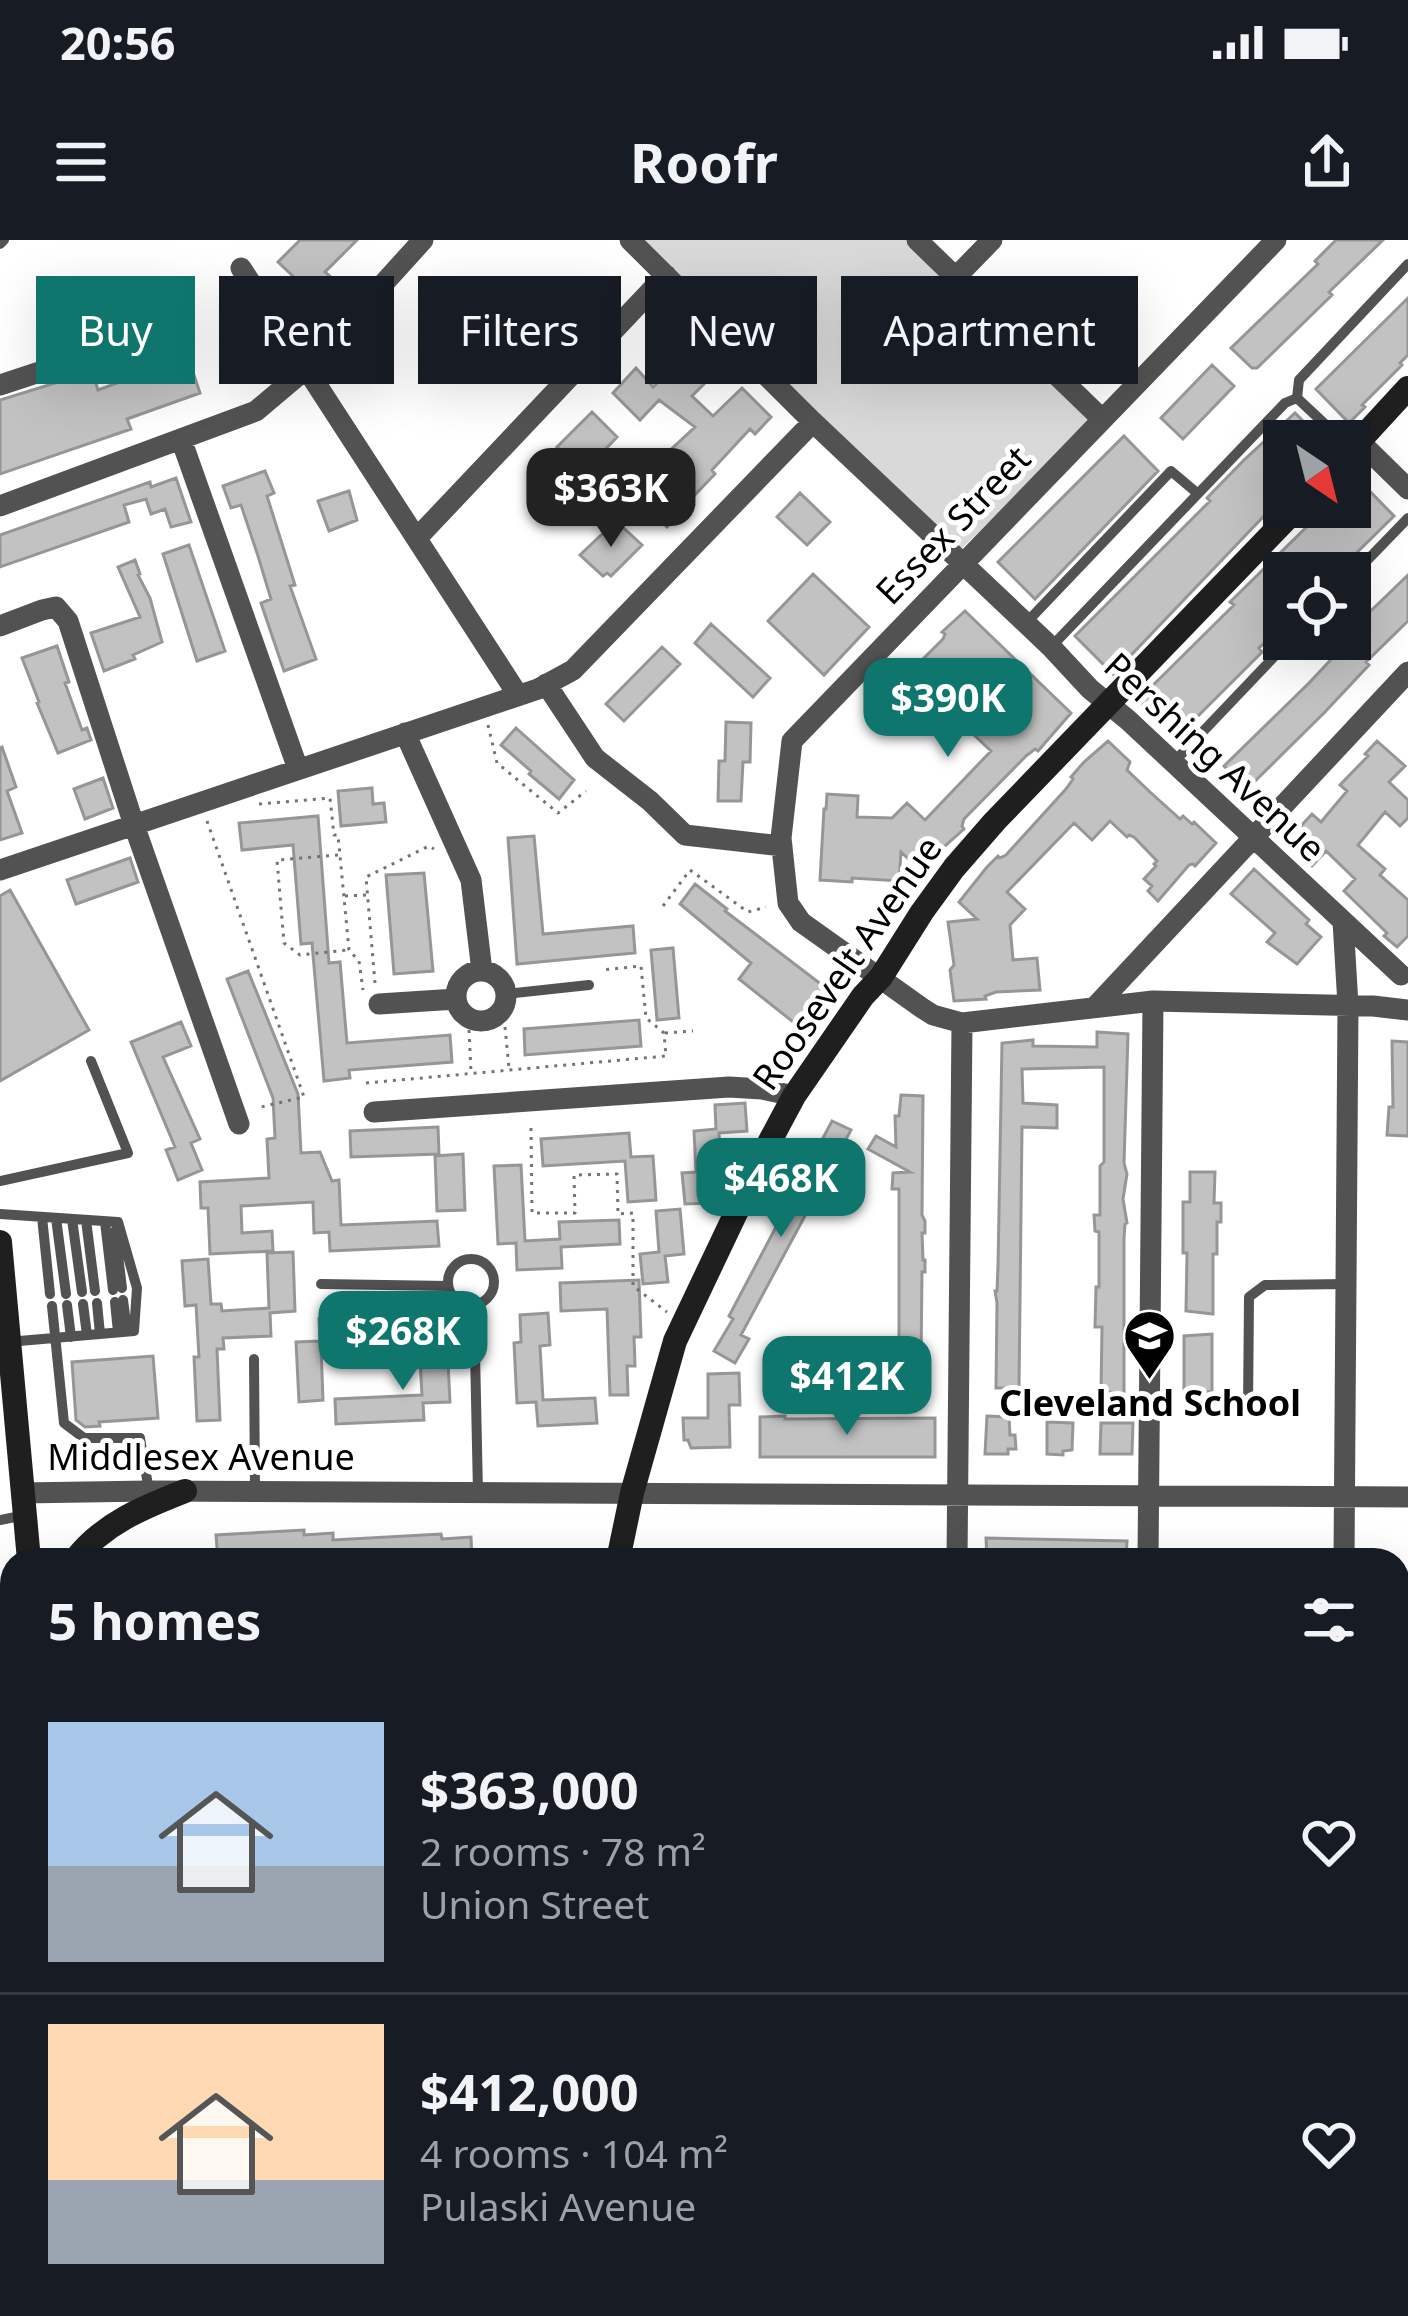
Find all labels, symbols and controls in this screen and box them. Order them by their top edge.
text: 20:56 [60,12,176,73]
text: Roofr [630,125,778,199]
icon: menu [48,129,114,195]
icon: share [1294,129,1360,195]
chip: Buy [36,276,195,384]
chip: Rent [219,276,394,384]
chip: Filters [418,276,621,384]
chip: New [645,276,817,384]
chip: Apartment [841,276,1138,384]
north arrow [1263,420,1371,528]
map controls [1263,420,1371,660]
street label: Essex Street [865,435,1041,615]
pin: $363K [527,448,695,550]
text: $363K [553,460,669,513]
button: locate [1263,552,1371,660]
street label: Pershing Avenue [1094,641,1337,872]
pin: $390K [864,658,1032,760]
text: $390K [890,670,1006,723]
street label: Roosevelt Avenue [741,826,953,1099]
pin: $468K [697,1138,865,1240]
text: $468K [723,1150,839,1203]
pin: $268K [319,1291,487,1393]
text: $268K [345,1303,461,1356]
school or university icon: Cleveland School [1122,1307,1178,1381]
pin: $412K [763,1336,931,1438]
text: $412K [789,1348,905,1401]
place label: Cleveland School [999,1378,1301,1427]
street label: Middlesex Avenue [47,1432,355,1481]
text: 5 homes [48,1585,261,1655]
icon: filters [1296,1587,1362,1653]
text: $363,000 [420,1754,639,1824]
icon: home [144,1770,288,1914]
icon: heart [1296,1809,1362,1875]
text: 2 rooms · 78 m² [420,1824,706,1877]
text: Union Street [420,1877,649,1930]
text: $412,000 [420,2056,639,2126]
icon: home [144,2072,288,2216]
icon: heart [1296,2111,1362,2177]
text: 4 rooms · 104 m² [420,2126,728,2179]
text: Pulaski Avenue [420,2179,696,2232]

